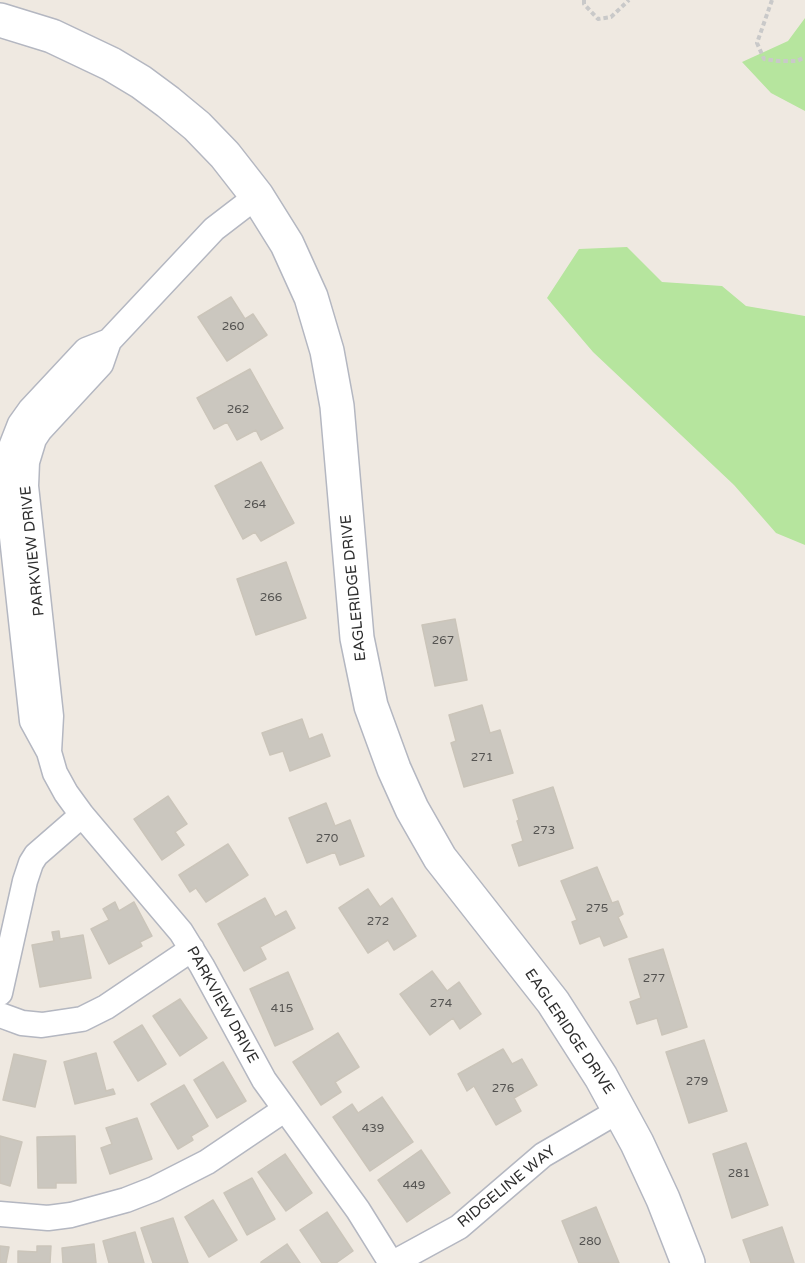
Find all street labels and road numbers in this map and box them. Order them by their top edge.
street label: PARKVIEW DRIVE [17,485,49,617]
street label: EAGLERIDGE DRIVE [337,514,371,662]
street label: PARKVIEW DRIVE [182,943,262,1067]
street label: EAGLERIDGE DRIVE [520,966,618,1098]
street label: RIDGELINE WAY [454,1142,560,1232]

